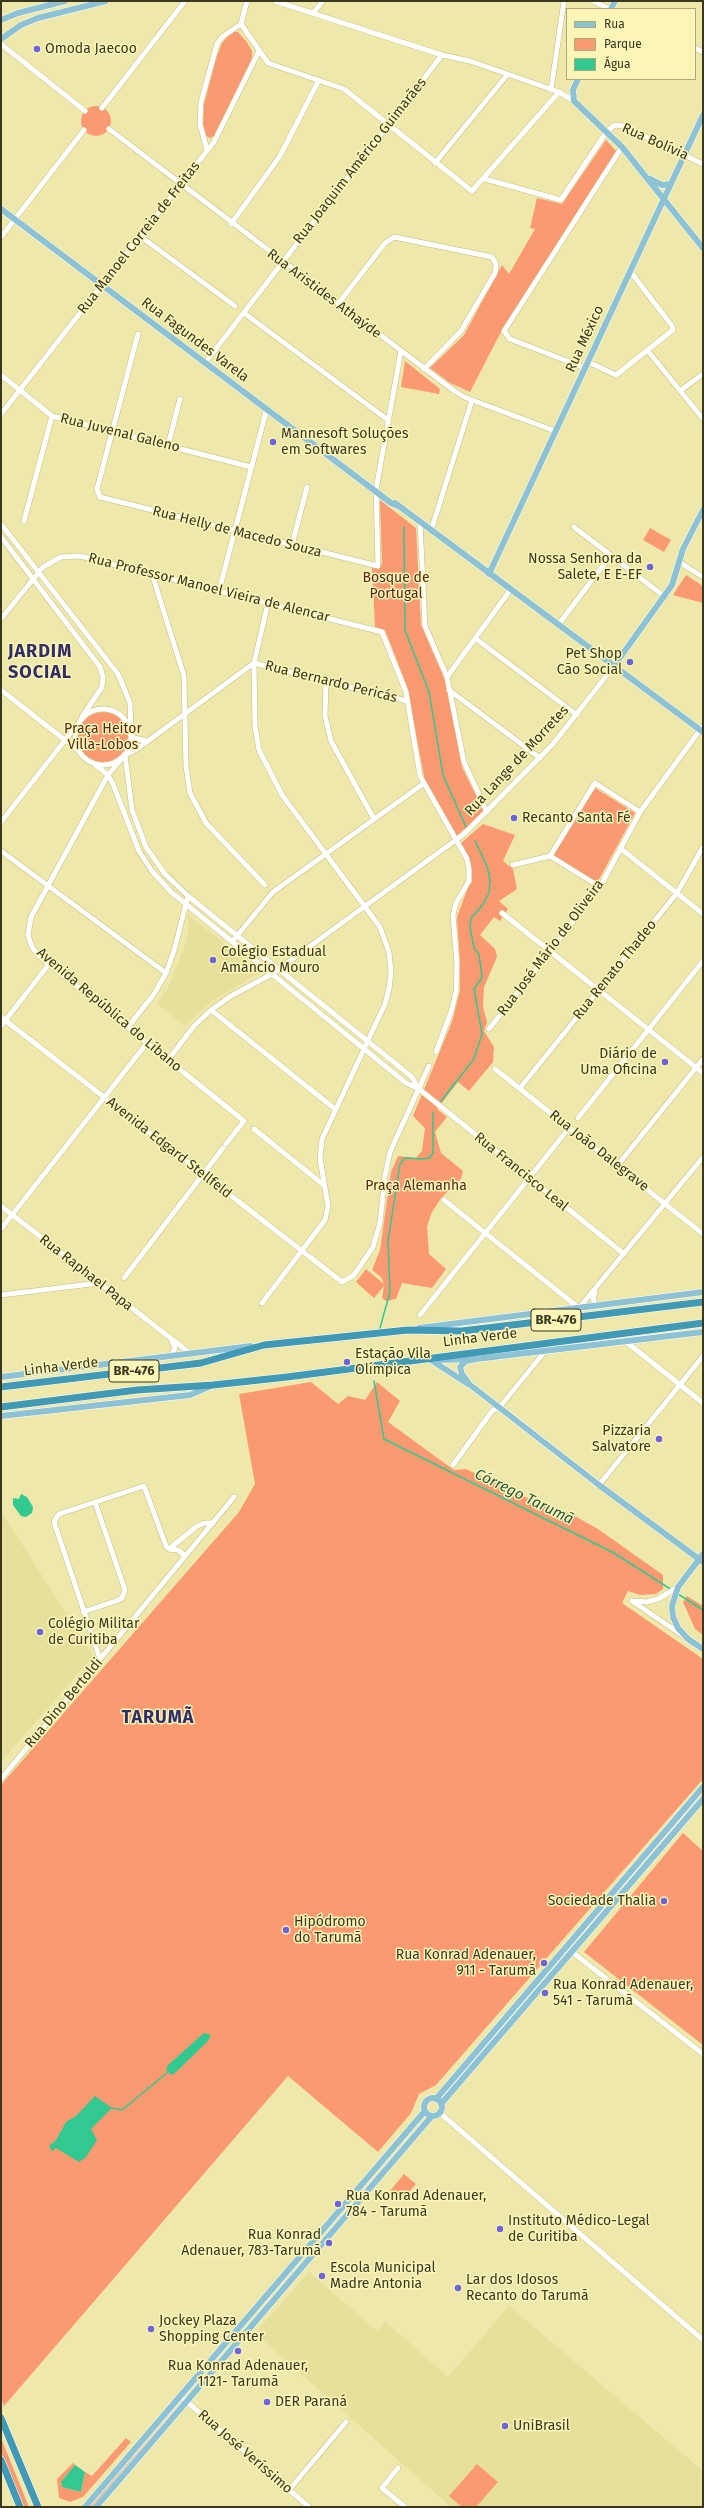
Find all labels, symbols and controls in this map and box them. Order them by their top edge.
legend [566,8,696,80]
text: Rua [604,17,625,31]
text: Parque [604,37,642,51]
place label: Omoda Jaecoo [45,41,137,57]
marker: Omoda Jaecoo [32,44,42,54]
text: Água [604,57,631,71]
street label: Rua Joaquim Américo Guimarães [290,74,430,248]
street label: Rua Bolívia [619,120,691,164]
street label: Rua Manoel Correia de Freitas [74,158,204,318]
street label: Rua Aristides Athaýde [264,246,384,342]
street label: Rua Fagundes Varela [138,294,252,386]
street label: Rua México [562,303,608,375]
street label: Rua Juvenal Galeno [58,410,182,456]
place label: Mannesoft Soluções em Softwares [281,426,409,458]
marker: Mannesoft Soluções em Softwares [268,437,278,447]
street label: Rua Helly de Macedo Souza [151,503,323,561]
street label: Rua Professor Manoel Vieira de Alencar [86,550,332,626]
place label: Nossa Senhora da Salete, E E-EF [528,551,642,584]
marker: Nossa Senhora da Salete, E E-EF [645,562,655,572]
park label: Bosque de Portugal [362,570,430,602]
district label: JARDIM SOCIAL [8,641,72,684]
place label: Pet Shop Cão Social [557,646,622,678]
street label: Rua Bernardo Pericás [263,657,399,707]
marker: Pet Shop Cão Social [625,657,635,667]
street label: Rua Lange de Morretes [461,702,573,820]
park label: Praça Heitor Villa-Lobos [64,721,142,754]
place label: Recanto Santa Fé [522,810,631,826]
marker: Recanto Santa Fé [509,813,519,823]
street label: Rua José Mário de Oliveira [494,876,608,1020]
street label: Rua Renato Thadeo [570,917,660,1023]
street label: Avenida República do Líbano [33,944,185,1076]
place label: Colégio Estadual Amâncio Mouro [221,944,326,976]
marker: Colégio Estadual Amâncio Mouro [208,955,218,965]
place label: Diário de Uma Oficina [580,1046,657,1078]
marker: Diário de Uma Oficina [660,1057,670,1067]
street label: Avenida Edgard Stellfeld [103,1094,235,1202]
street label: Rua João Dalegrave [546,1107,652,1195]
street label: Rua Francisco Leal [471,1129,571,1215]
park label: Praça Alemanha [365,1178,467,1194]
street label: Rua Raphael Papa [36,1231,136,1315]
road number: BR-476 [531,1309,581,1331]
street label: Linha Verde [442,1325,518,1351]
place label: Estação Vila Olímpica [355,1346,431,1378]
street label: Linha Verde [23,1354,99,1380]
marker: Estação Vila Olímpica [342,1357,352,1367]
road number: BR-476 [109,1360,159,1382]
place label: Pizzaria Salvatore [592,1423,651,1456]
marker: Pizzaria Salvatore [654,1434,664,1444]
water label: Córrego Tarumã [472,1465,576,1529]
place label: Colégio Militar de Curitiba [48,1616,139,1648]
marker: Colégio Militar de Curitiba [35,1627,45,1637]
street label: Rua Dino Bertoldi [22,1655,106,1751]
district label: TARUMÃ [122,1707,194,1729]
place label: Sociedade Thalia [548,1893,656,1909]
marker: Sociedade Thalia [659,1896,669,1906]
place label: Hipódromo do Tarumã [294,1914,366,1946]
marker: Hipódromo do Tarumã [281,1925,291,1935]
place label: Rua Konrad Adenauer, 911 - Tarumã [396,1947,536,1980]
marker: Rua Konrad Adenauer, 911 - Tarumã [539,1958,549,1968]
place label: Rua Konrad Adenauer, 541 - Tarumã [553,1977,693,2010]
marker: Rua Konrad Adenauer, 541 - Tarumã [540,1988,550,1998]
place label: Rua Konrad Adenauer, 784 - Tarumã [346,2188,486,2220]
marker: Rua Konrad Adenauer, 784 - Tarumã [333,2199,343,2209]
place label: Instituto Médico-Legal de Curitiba [508,2213,650,2246]
marker: Instituto Médico-Legal de Curitiba [495,2224,505,2234]
place label: Rua Konrad Adenauer, 783-Tarumã [181,2227,321,2260]
marker: Rua Konrad Adenauer, 783-Tarumã [324,2238,334,2248]
place label: Escola Municipal Madre Antonia [330,2260,435,2292]
marker: Escola Municipal Madre Antonia [317,2271,327,2281]
place label: Lar dos Idosos Recanto do Tarumã [466,2272,589,2304]
marker: Lar dos Idosos Recanto do Tarumã [453,2283,463,2293]
place label: Jockey Plaza Shopping Center [159,2313,264,2346]
marker: Jockey Plaza Shopping Center [146,2324,156,2334]
marker: Rua Konrad Adenauer, 1121- Tarumã [233,2346,243,2356]
place label: Rua Konrad Adenauer, 1121- Tarumã [168,2358,308,2390]
place label: DER Paraná [275,2394,347,2410]
marker: DER Paraná [262,2397,272,2407]
street label: Rua José Veríssimo [194,2406,296,2498]
place label: UniBrasil [513,2418,570,2434]
marker: UniBrasil [500,2421,510,2431]

